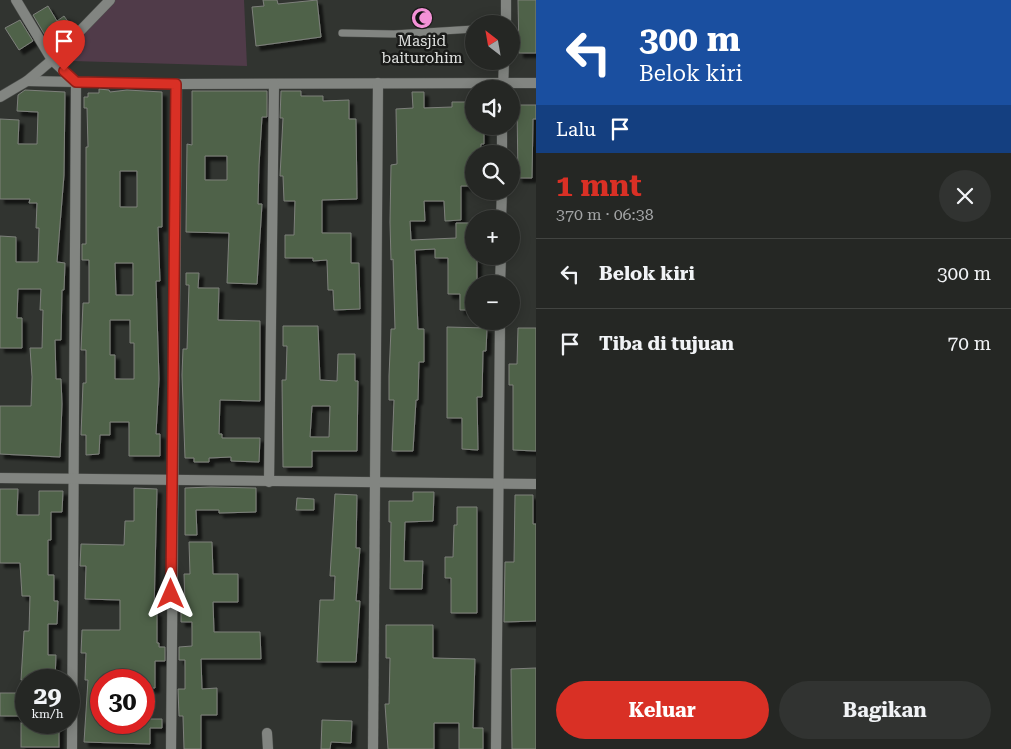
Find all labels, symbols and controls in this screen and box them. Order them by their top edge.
mosque icon: Masjid baiturohim [410,6,434,30]
north arrow [465,15,520,70]
map controls [465,15,520,330]
text: 300 m [639,19,740,60]
pin [43,20,85,71]
icon: left [556,20,621,85]
icon: arrive [50,27,78,55]
place label: Masjid baiturohim [382,32,463,67]
text: Belok kiri [639,61,743,86]
button: sound [465,80,520,135]
icon: arrive [606,115,634,143]
text: Lalu [556,118,596,141]
button: search [465,145,520,200]
text: 1 mnt [556,168,642,203]
button: close [939,170,991,222]
text: 370 m · 06:38 [556,205,654,224]
button: + [465,210,520,265]
icon: left [556,260,584,288]
text: Belok kiri [599,262,695,285]
text: 300 m [937,262,991,285]
button: − [465,275,520,330]
icon: arrive [556,330,584,358]
text: Tiba di tujuan [599,332,734,355]
text: 70 m [948,332,991,355]
position arrow [144,567,196,619]
speed limit sign: 30 [90,669,155,734]
text: 29 [33,681,62,710]
button: Keluar [556,681,769,739]
button: Bagikan [779,681,991,739]
text: km/h [31,707,64,721]

